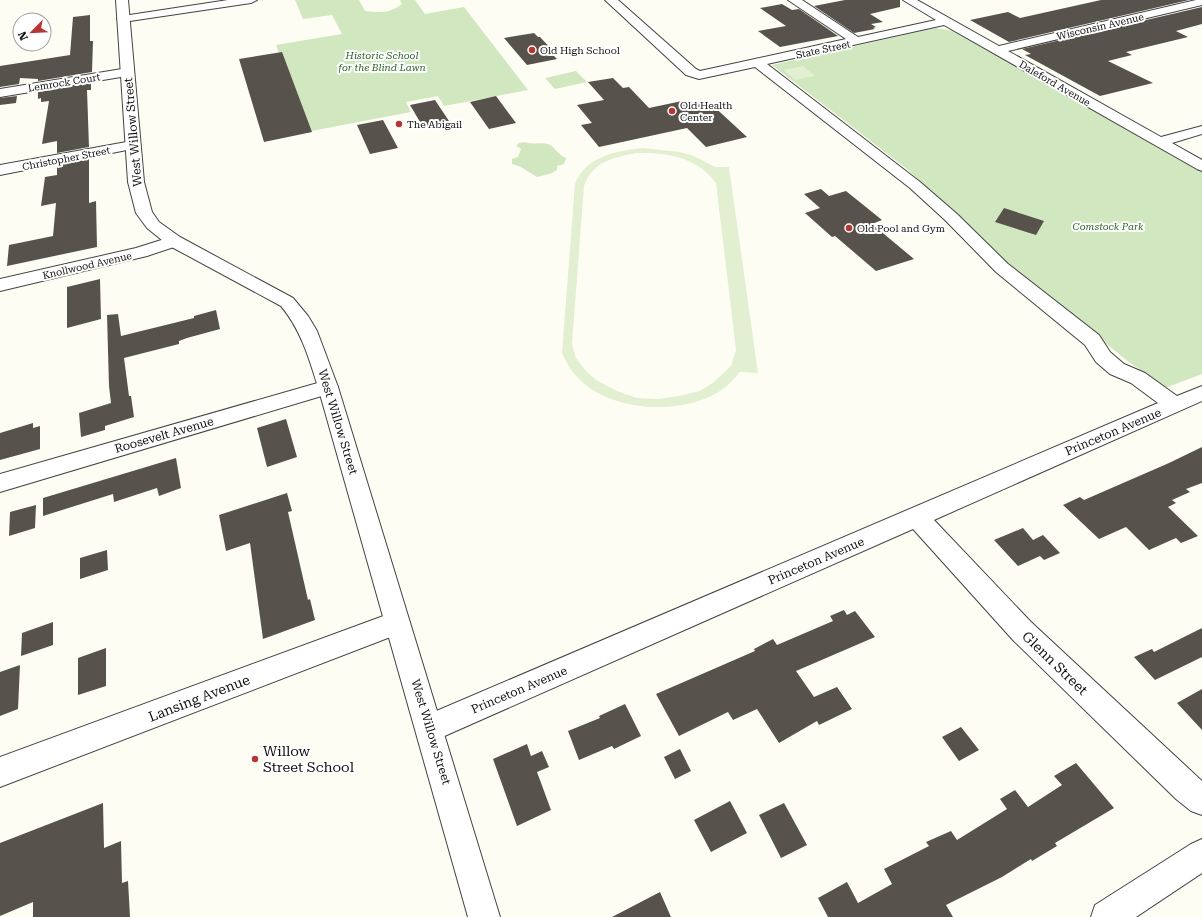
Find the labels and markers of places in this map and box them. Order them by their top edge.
marker: Old High School [527,45,537,55]
place label: Old High School [540,45,620,56]
place label: Old Health Center [680,100,733,123]
marker: Old Health Center [667,106,677,116]
marker: The Abigail [394,119,404,129]
place label: The Abigail [407,119,462,130]
marker: Old Pool and Gym [844,223,854,233]
place label: Old Pool and Gym [857,223,945,234]
place label: Willow Street School [263,743,355,775]
marker: Willow Street School [250,754,260,764]

